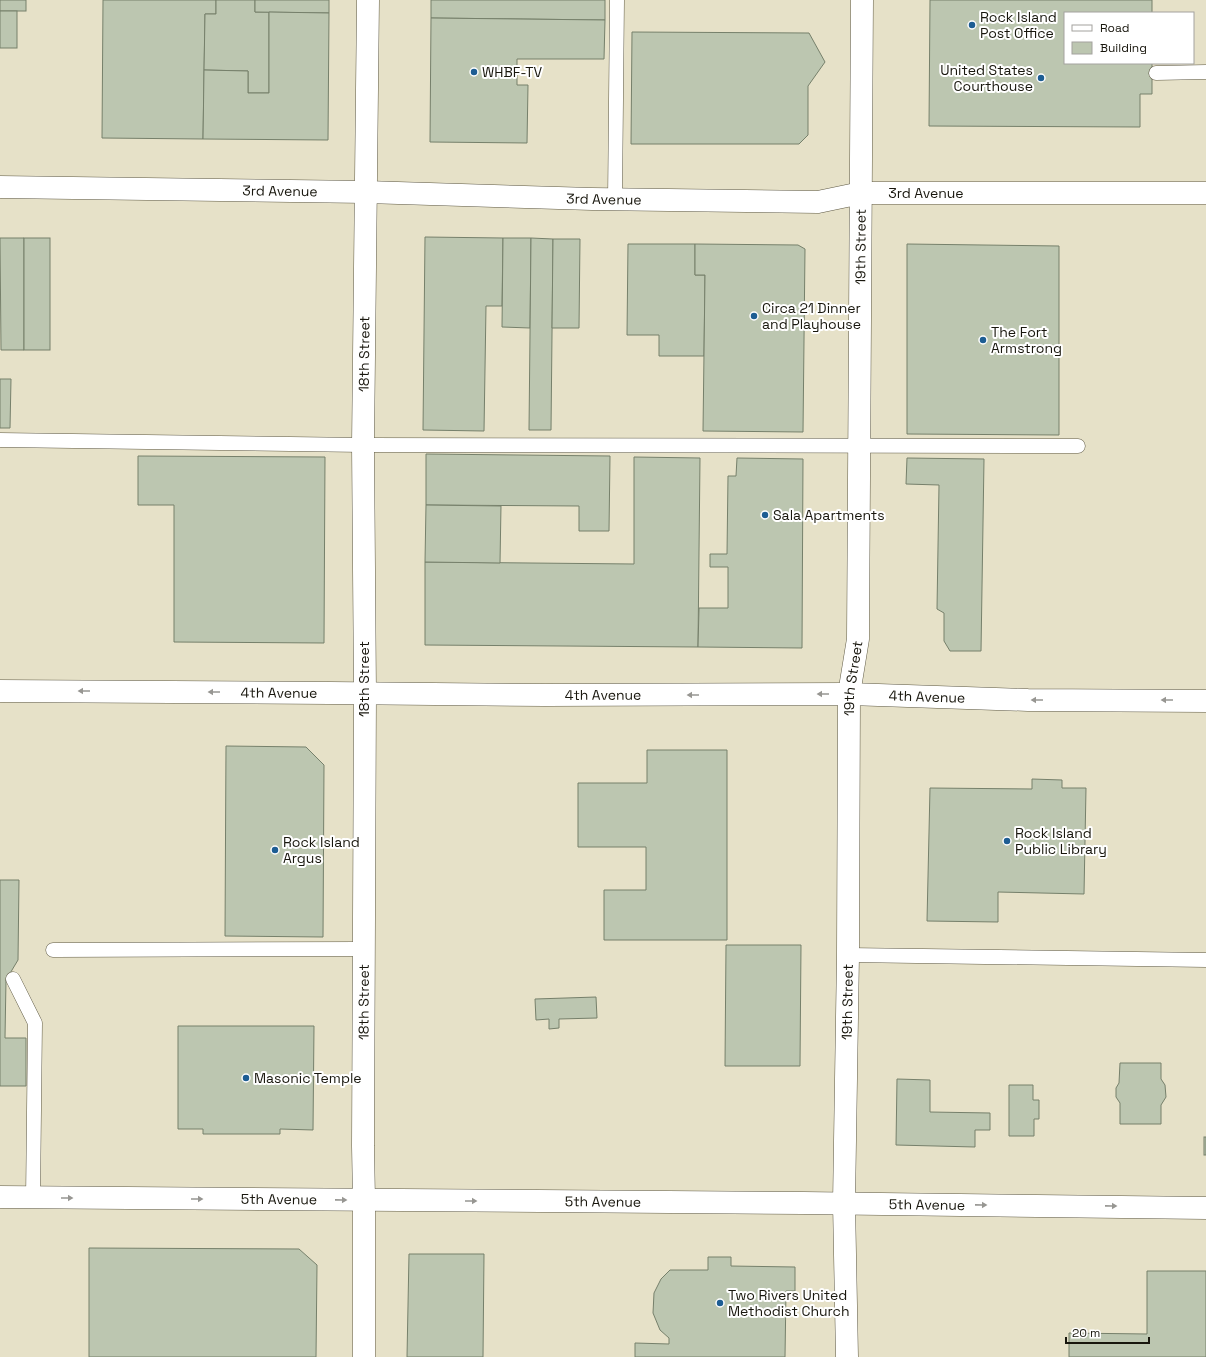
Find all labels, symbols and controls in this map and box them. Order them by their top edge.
place label: Rock Island Post Office [980,8,1057,42]
legend [1064,12,1194,64]
marker: Rock Island Post Office [967,20,977,30]
text: Road [1100,20,1129,36]
text: Building [1100,40,1147,56]
place label: United States Courthouse [940,61,1033,95]
place label: WHBF-TV [482,63,543,81]
marker: WHBF-TV [469,67,479,77]
marker: United States Courthouse [1036,73,1046,83]
street label: 3rd Avenue [242,181,318,200]
street label: 3rd Avenue [888,184,964,202]
street label: 3rd Avenue [566,189,642,209]
street label: 19th Street [851,209,870,285]
place label: Circa 21 Dinner and Playhouse [762,299,861,333]
marker: Circa 21 Dinner and Playhouse [749,311,759,321]
street label: 18th Street [355,316,373,392]
place label: The Fort Armstrong [991,323,1062,357]
marker: The Fort Armstrong [978,335,988,345]
place label: Sala Apartments [773,506,885,524]
marker: Sala Apartments [760,510,770,520]
street label: 19th Street [840,639,867,716]
street label: 18th Street [355,641,373,717]
street label: 4th Avenue [241,683,317,702]
street label: 4th Avenue [565,686,641,704]
street label: 4th Avenue [888,686,966,707]
one-way arrow [77,688,90,694]
one-way arrow [207,689,220,695]
one-way arrow [816,691,829,697]
one-way arrow [686,692,699,698]
one-way arrow [1030,697,1043,703]
one-way arrow [1160,697,1173,703]
place label: Rock Island Public Library [1015,824,1107,858]
place label: Rock Island Argus [283,833,360,867]
marker: Rock Island Public Library [1002,836,1012,846]
marker: Rock Island Argus [270,845,280,855]
street label: 18th Street [354,964,373,1040]
street label: 19th Street [838,964,857,1040]
place label: Masonic Temple [254,1069,362,1087]
marker: Masonic Temple [241,1073,251,1083]
street label: 5th Avenue [241,1190,317,1208]
street label: 5th Avenue [565,1192,641,1211]
one-way arrow [61,1195,74,1201]
street label: 5th Avenue [889,1195,965,1214]
one-way arrow [191,1196,204,1202]
one-way arrow [335,1196,347,1203]
one-way arrow [465,1198,478,1204]
one-way arrow [975,1202,988,1208]
one-way arrow [1105,1203,1117,1210]
place label: Two Rivers United Methodist Church [728,1286,850,1320]
marker: Two Rivers United Methodist Church [715,1298,725,1308]
scale bar [1066,1319,1149,1345]
text: 20 m [1072,1325,1100,1341]

